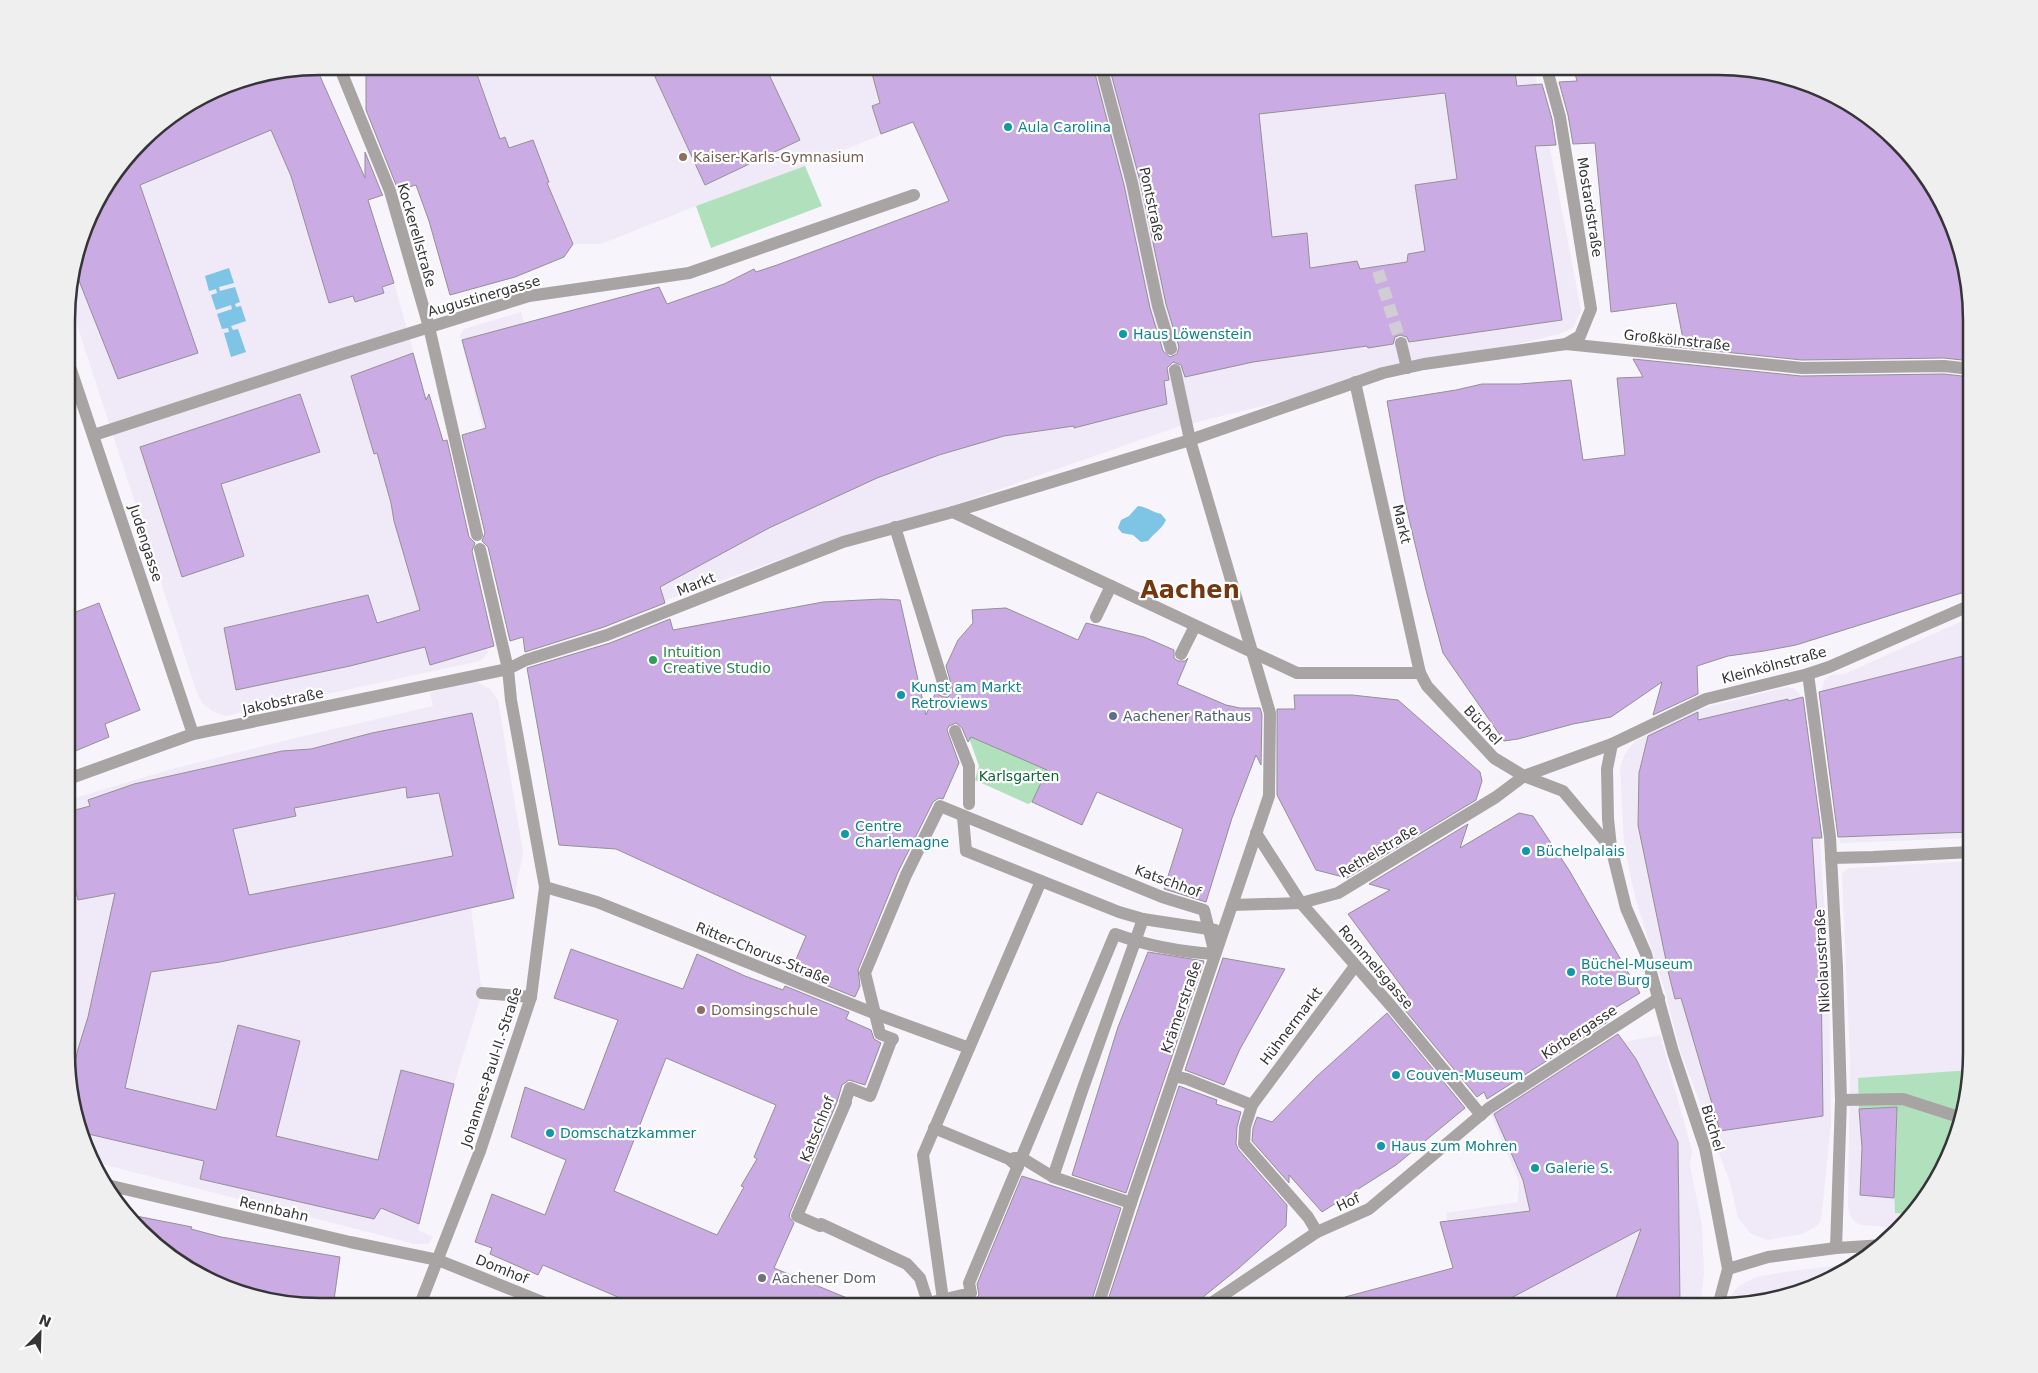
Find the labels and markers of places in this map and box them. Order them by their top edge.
place label: Aula Carolina [1018,119,1111,135]
marker: Aula Carolina [1002,121,1014,133]
place label: Kaiser-Karls-Gymnasium [693,149,864,165]
marker: Kaiser-Karls-Gymnasium [677,151,689,163]
place label: Haus Löwenstein [1133,326,1252,342]
marker: Haus Löwenstein [1117,328,1129,340]
place label: Intuition Creative Studio [663,644,771,676]
marker: Intuition Creative Studio [647,654,659,666]
place label: Kunst am Markt Retroviews [911,679,1022,711]
marker: Kunst am Markt Retroviews [895,689,907,701]
place label: Aachener Rathaus [1123,708,1251,724]
marker: Aachener Rathaus [1107,710,1119,722]
place label: Centre Charlemagne [855,818,949,850]
marker: Centre Charlemagne [839,828,851,840]
place label: Büchelpalais [1536,843,1625,859]
marker: Büchelpalais [1520,845,1532,857]
place label: Büchel-Museum Rote Burg [1581,956,1693,988]
marker: Büchel-Museum Rote Burg [1565,966,1577,978]
place label: Domsingschule [711,1002,818,1018]
marker: Domsingschule [695,1004,707,1016]
place label: Couven-Museum [1406,1067,1523,1083]
marker: Couven-Museum [1390,1069,1402,1081]
place label: Domschatzkammer [560,1125,697,1141]
marker: Domschatzkammer [544,1127,556,1139]
place label: Haus zum Mohren [1391,1138,1518,1154]
marker: Haus zum Mohren [1375,1140,1387,1152]
place label: Galerie S. [1545,1160,1613,1176]
marker: Galerie S. [1529,1162,1541,1174]
place label: Aachener Dom [772,1270,876,1286]
marker: Aachener Dom [756,1272,768,1284]

